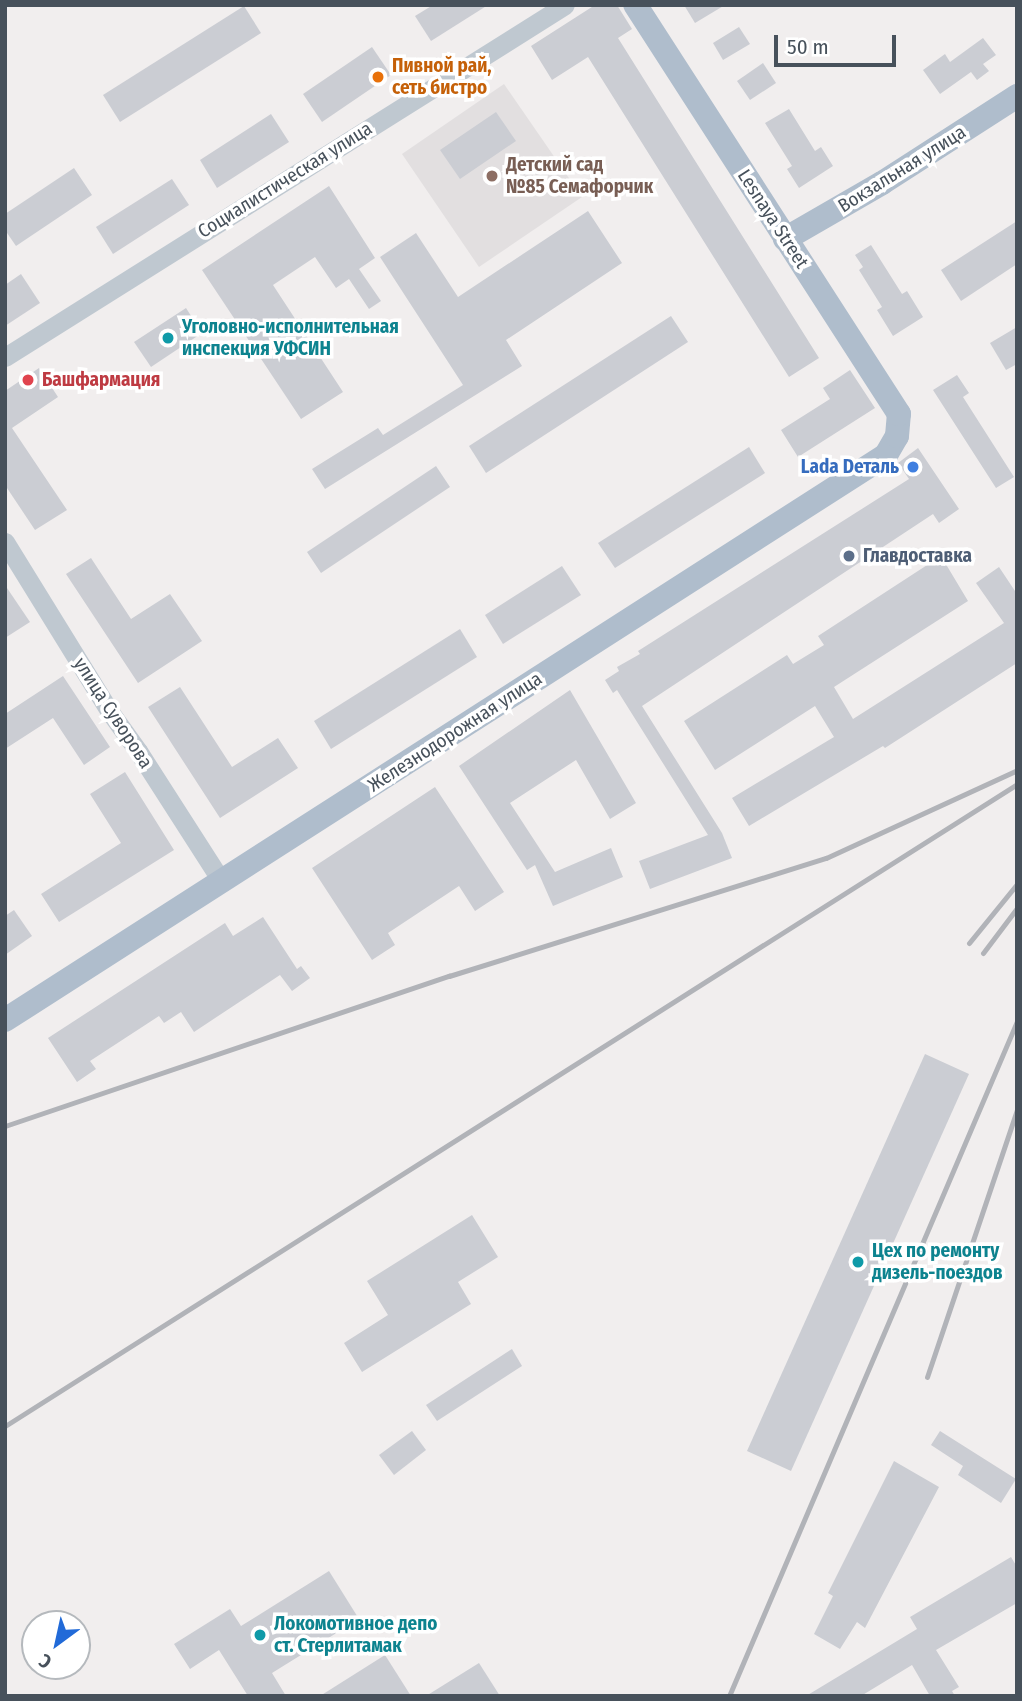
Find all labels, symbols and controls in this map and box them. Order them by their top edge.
scale bar [777,21,900,65]
text: 50 m [787,34,829,60]
place label: Пивной рай, сеть бистро [392,55,492,99]
marker: Пивной рай, сеть бистро [370,69,386,85]
street label: Социалистическая улица [194,117,376,243]
street label: Вокзальная улица [834,121,970,217]
place label: Детский сад №85 Семафорчик [506,154,653,198]
street label: Lesnaya Street [733,165,813,273]
marker: Детский сад №85 Семафорчик [484,168,500,184]
place label: Уголовно-исполнительная инспекция УФСИН [182,316,399,360]
marker: Уголовно-исполнительная инспекция УФСИН [160,330,176,346]
place label: Башфармация [42,369,160,391]
marker: Башфармация [20,372,36,388]
place label: Lada Dеталь [801,456,899,478]
marker: Lada Dеталь [905,459,921,475]
place label: Главдоставка [863,545,972,567]
marker: Главдоставка [841,548,857,564]
street label: улица Суворова [69,653,157,773]
street label: Железнодорожная улица [364,667,546,797]
place label: Цех по ремонту дизель-поездов [872,1240,1002,1284]
marker: Цех по ремонту дизель-поездов [850,1254,866,1270]
north arrow [21,1610,91,1680]
place label: Локомотивное депо ст. Стерлитамак [274,1613,437,1657]
marker: Локомотивное депо ст. Стерлитамак [252,1627,268,1643]
text: С [35,1649,56,1674]

